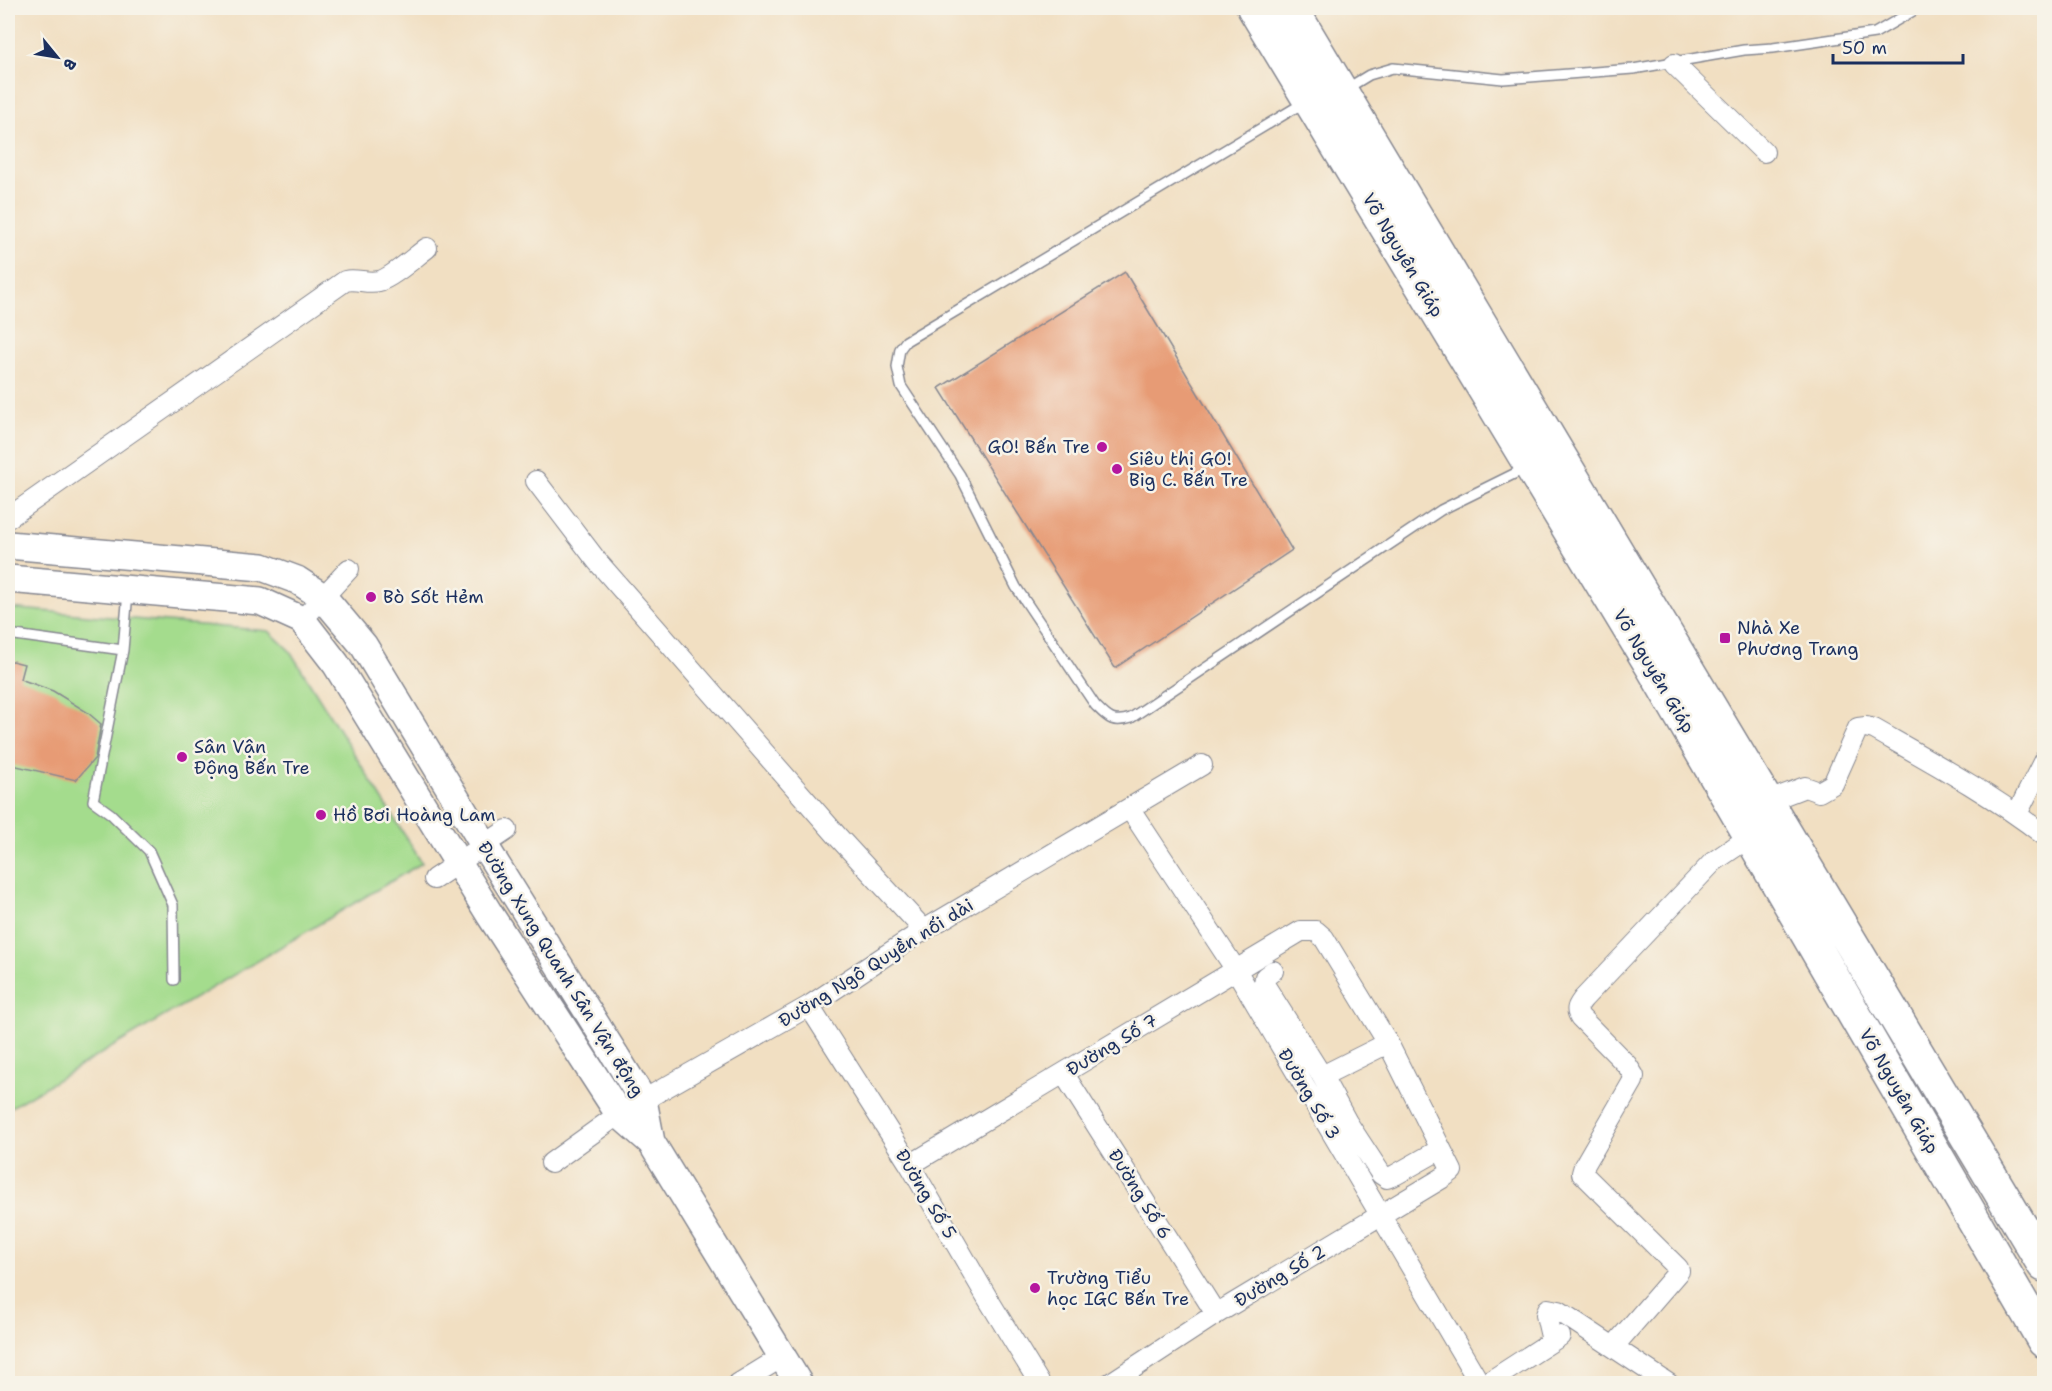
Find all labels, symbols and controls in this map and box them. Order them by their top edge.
north arrow [27,27,87,87]
scale bar [1833,27,1964,65]
text: 50 m [1842,36,1887,60]
text: B [58,55,81,74]
street label: Võ Nguyên Giáp [1356,189,1450,321]
place label: GO! Bến Tre [987,435,1090,459]
marker: GO! Bến Tre [1095,440,1109,454]
place label: Siêu thị GO! Big C. Bến Tre [1129,447,1248,492]
marker: Siêu thị GO! Big C. Bến Tre [1110,462,1124,476]
place label: Bò Sốt Hẻm [383,585,484,609]
marker: Bò Sốt Hẻm [364,590,378,604]
street label: Võ Nguyên Giáp [1607,605,1701,737]
place label: Nhà Xe Phương Trang [1737,616,1858,661]
marker: Nhà Xe Phương Trang [1718,631,1732,645]
place label: Sân Vận Động Bến Tre [194,735,310,780]
marker: Sân Vận Động Bến Tre [175,750,189,764]
place label: Hồ Bơi Hoàng Lam [333,803,496,827]
marker: Hồ Bơi Hoàng Lam [314,808,328,822]
street label: Đường Xung Quanh Sân Vận động [472,837,650,1101]
street label: Đường Ngô Quyền nối dài [774,893,978,1033]
street label: Đường Số 7 [1062,1008,1162,1082]
street label: Võ Nguyên Giáp [1853,1024,1945,1158]
street label: Đường Số 3 [1272,1044,1346,1144]
street label: Đường Số 6 [1103,1144,1177,1244]
street label: Đường Số 5 [890,1145,962,1243]
street label: Đường Số 2 [1230,1239,1330,1313]
place label: Trường Tiểu học IGC Bến Tre [1047,1266,1189,1311]
marker: Trường Tiểu học IGC Bến Tre [1028,1281,1042,1295]

